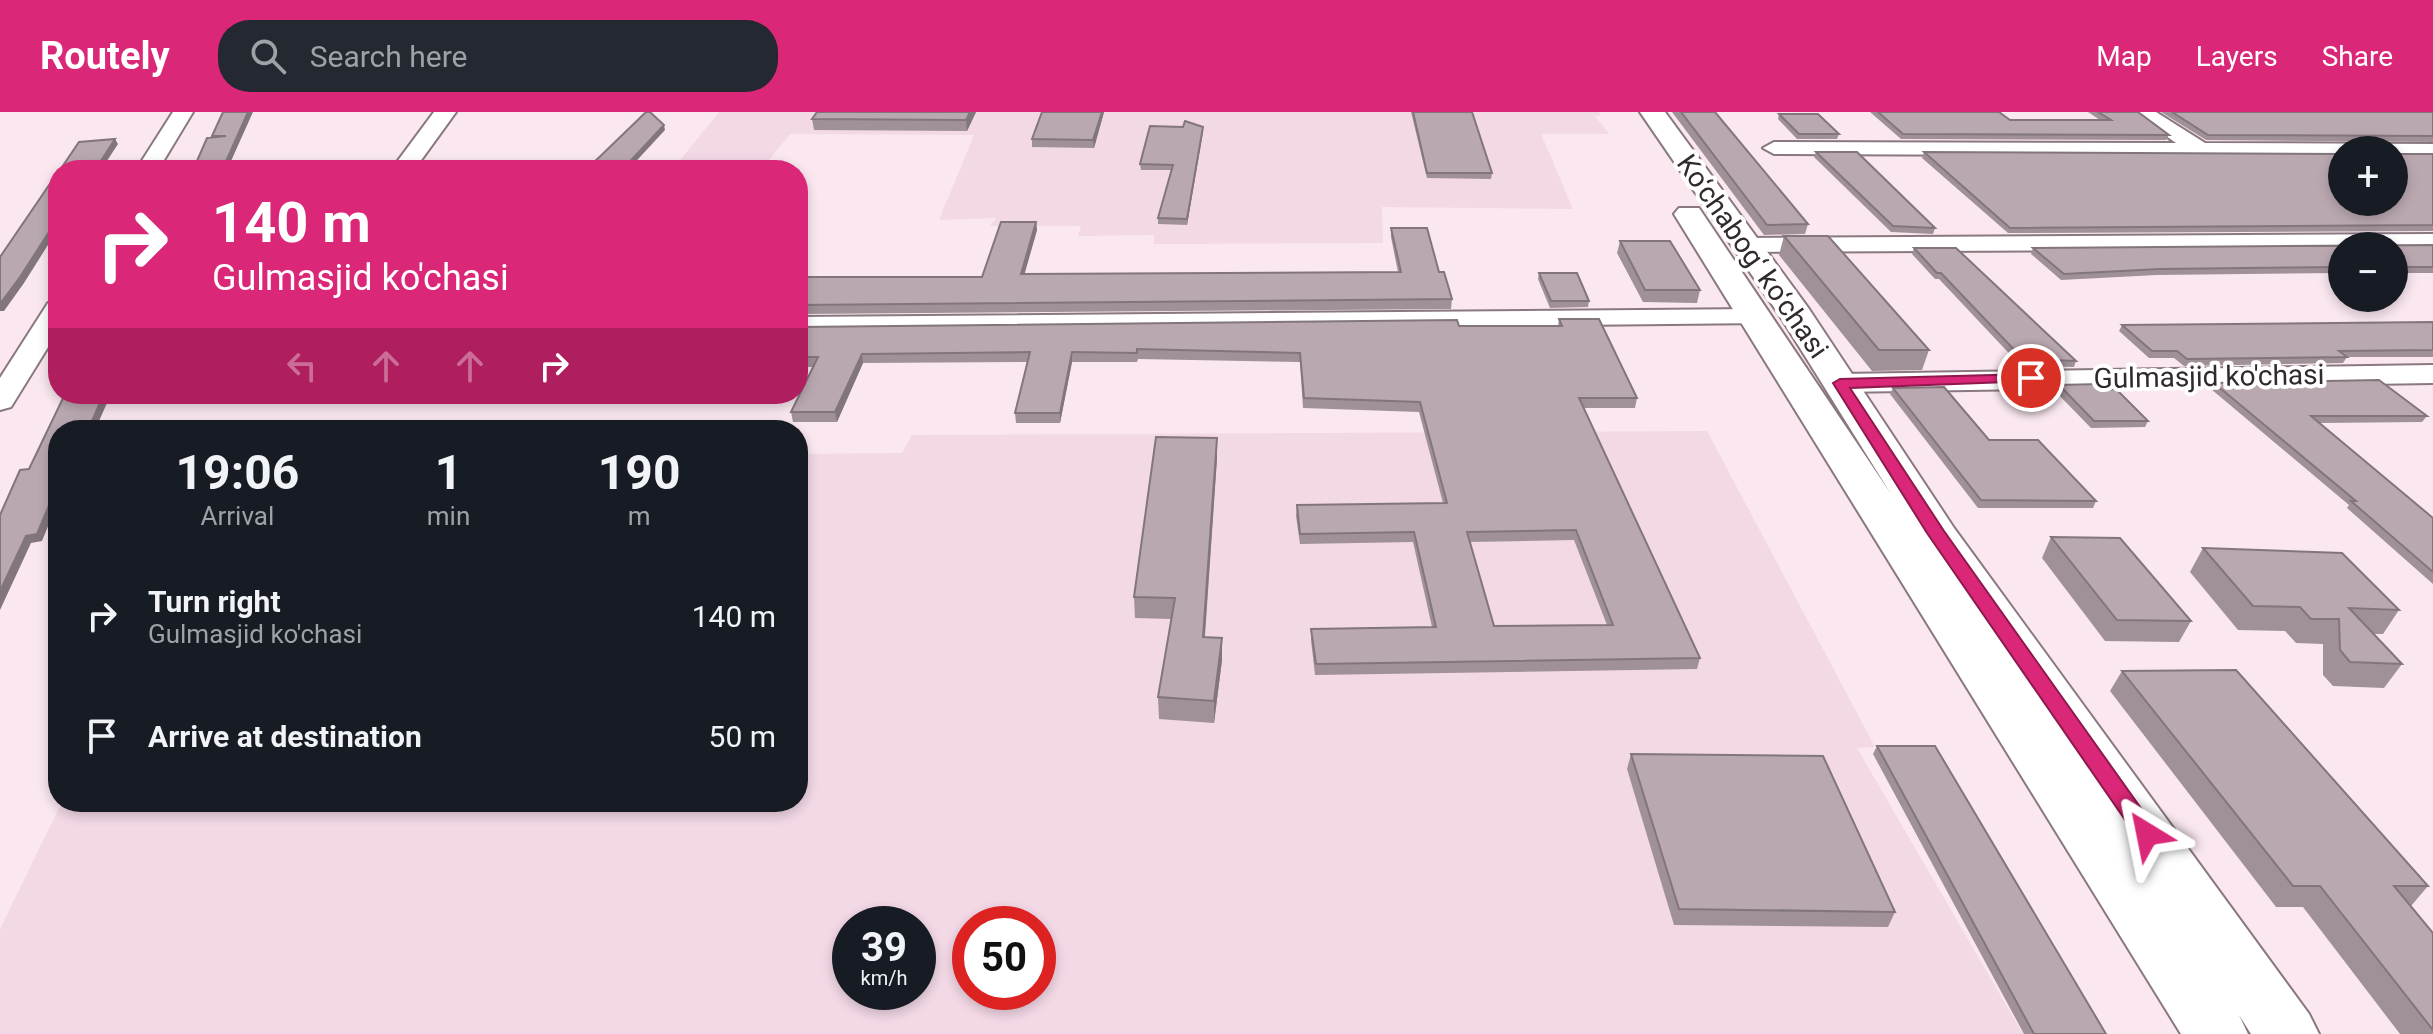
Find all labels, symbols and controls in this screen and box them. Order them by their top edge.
search box [218,20,778,92]
text: Routely [40,34,170,78]
icon: search [246,34,290,78]
text: Search here [310,39,467,74]
text: Map [2096,40,2152,73]
text: Layers [2196,40,2278,73]
text: Share [2322,40,2393,73]
map controls [2328,136,2408,312]
button: + [2328,136,2408,216]
street label: Ko‘chabog‘ ko‘chasi [1670,148,1835,364]
text: 140 m [212,190,371,256]
icon: right [80,192,184,296]
button: − [2328,232,2408,312]
text: Gulmasjid ko'chasi [212,257,509,299]
icon: left [280,344,324,388]
icon: ahead [364,344,408,388]
icon: ahead [448,344,492,388]
icon: right [532,344,576,388]
pin [1997,344,2065,412]
icon: arrive [2009,356,2053,400]
street label: Gulmasjid ko'chasi [2093,358,2325,395]
text: 19:06 [176,444,299,501]
text: 1 [435,444,462,501]
text: 190 [598,444,680,501]
text: Arrival [201,501,274,531]
text: min [427,501,470,531]
text: m [628,501,651,531]
text: Turn right [148,584,281,619]
icon: right [80,594,124,638]
text: 140 m [692,599,776,634]
text: Gulmasjid ko'chasi [148,619,362,649]
icon: arrive [80,714,124,758]
text: Arrive at destination [148,719,422,754]
text: 50 m [709,719,776,754]
position arrow [2105,792,2189,876]
speed limit sign: 50 [952,906,1056,1010]
text: 39 [861,924,907,971]
text: km/h [861,966,907,990]

